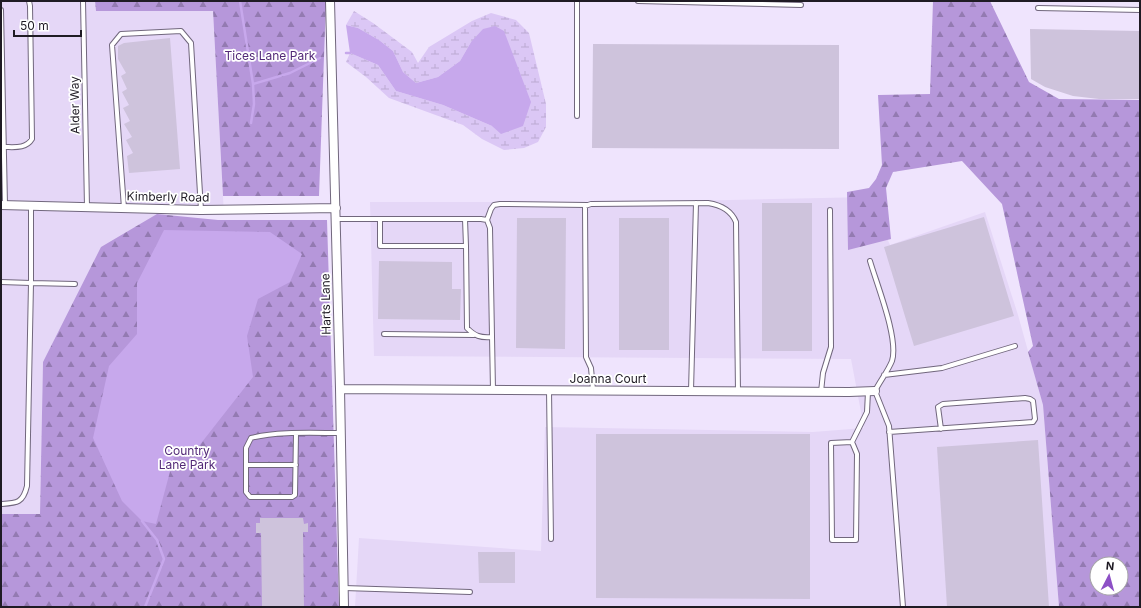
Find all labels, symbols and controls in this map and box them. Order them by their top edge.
scale bar [14,12,81,38]
text: 50 m [20,18,49,33]
park label: Tices Lane Park [225,48,316,63]
street label: Alder Way [66,76,83,134]
street label: Kimberly Road [127,188,210,205]
street label: Harts Lane [317,273,334,335]
street label: Joanna Court [570,371,647,386]
park label: Country Lane Park [159,443,216,472]
north arrow [1089,556,1129,596]
text: N [1105,559,1115,573]

